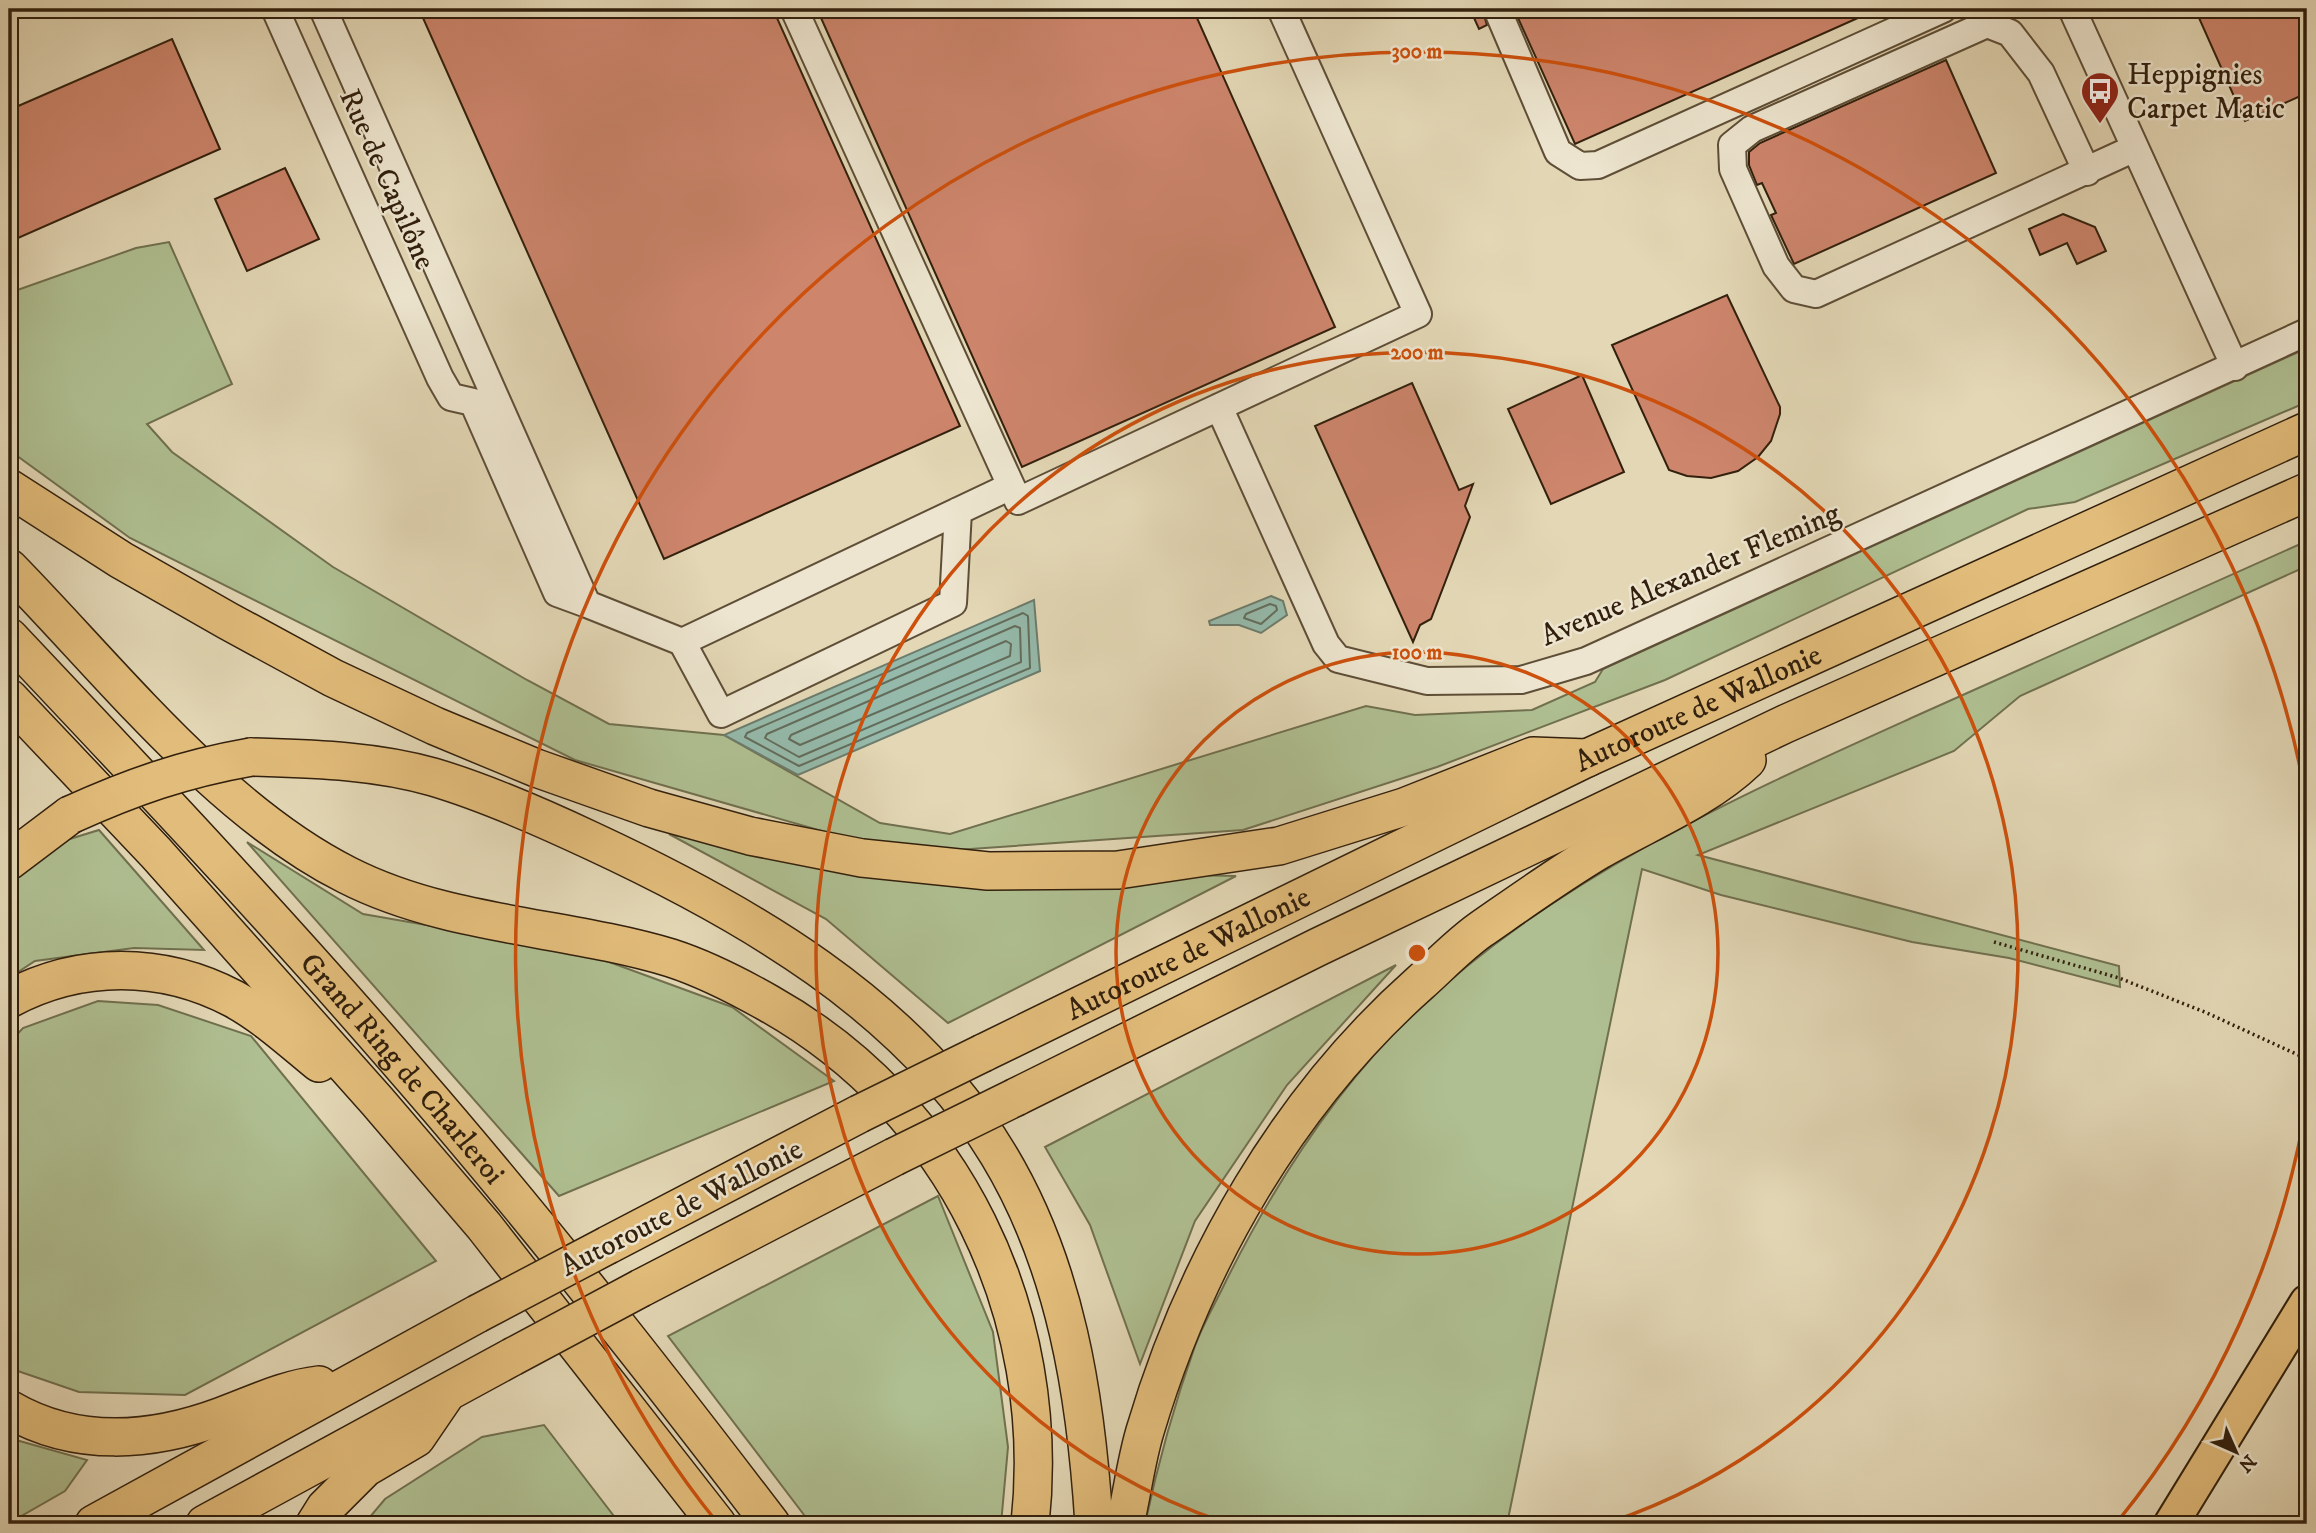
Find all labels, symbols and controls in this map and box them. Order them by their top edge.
text: 300 m [1392,39,1443,65]
place label: Heppignies Carpet Matic [2127,57,2285,128]
bus stop icon: Heppignies Carpet Matic [2079,70,2121,125]
street label: Rue de Capilône [330,83,443,276]
text: 200 m [1390,340,1444,366]
street label: Avenue Alexander Fleming [1535,495,1846,655]
street label: Autoroute de Wallonie [1569,637,1828,781]
text: 100 m [1392,640,1442,666]
street label: Autoroute de Wallonie [1060,879,1317,1030]
centre of rings [1405,941,1429,965]
street label: Grand Ring de Charleroi [291,946,512,1192]
street label: Autoroute de Wallonie [554,1131,809,1285]
north arrow [2200,1418,2270,1488]
text: N [2233,1449,2261,1477]

